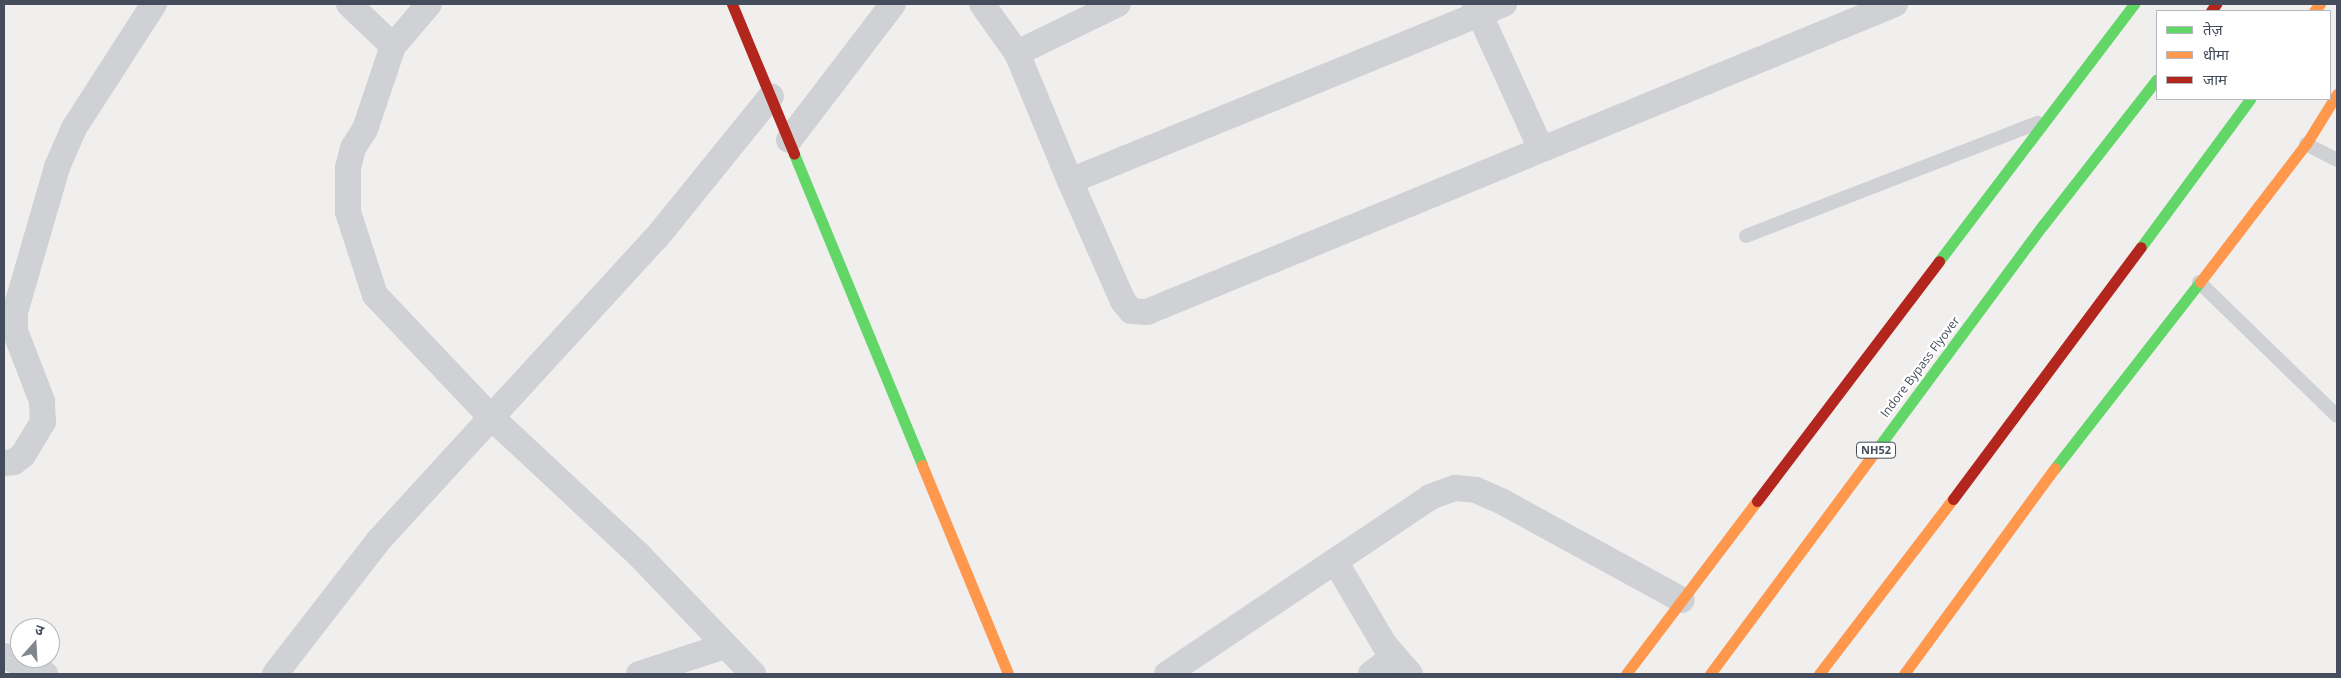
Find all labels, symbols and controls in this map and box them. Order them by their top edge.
legend [2156,10,2331,100]
text: तेज़ [2203,19,2223,39]
text: धीमा [2203,44,2229,64]
text: जाम [2203,69,2227,89]
street label: Indore Bypass Flyover [1877,314,1963,420]
road number: NH52 [1856,442,1896,458]
north arrow [10,618,60,668]
text: उ [33,619,47,640]

